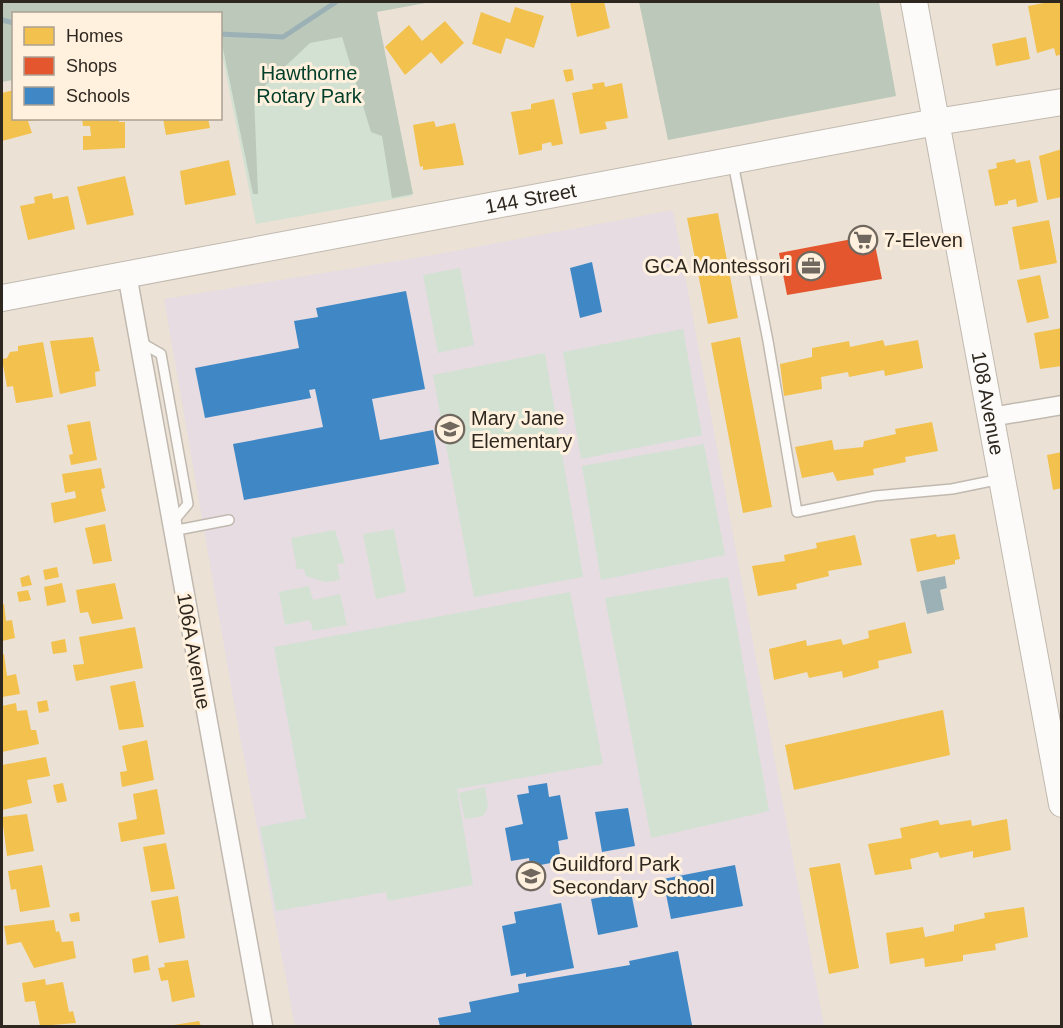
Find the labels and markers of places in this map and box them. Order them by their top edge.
supermarket icon: 7-Eleven [847,224,879,256]
place label: 7-Eleven [884,229,963,251]
office icon: GCA Montessori [795,250,827,282]
place label: GCA Montessori [644,255,790,277]
place label: Mary Jane Elementary [471,407,572,452]
school or university icon: Mary Jane Elementary [434,413,466,445]
place label: Guildford Park Secondary School [552,853,714,898]
school or university icon: Guildford Park Secondary School [515,860,547,892]

